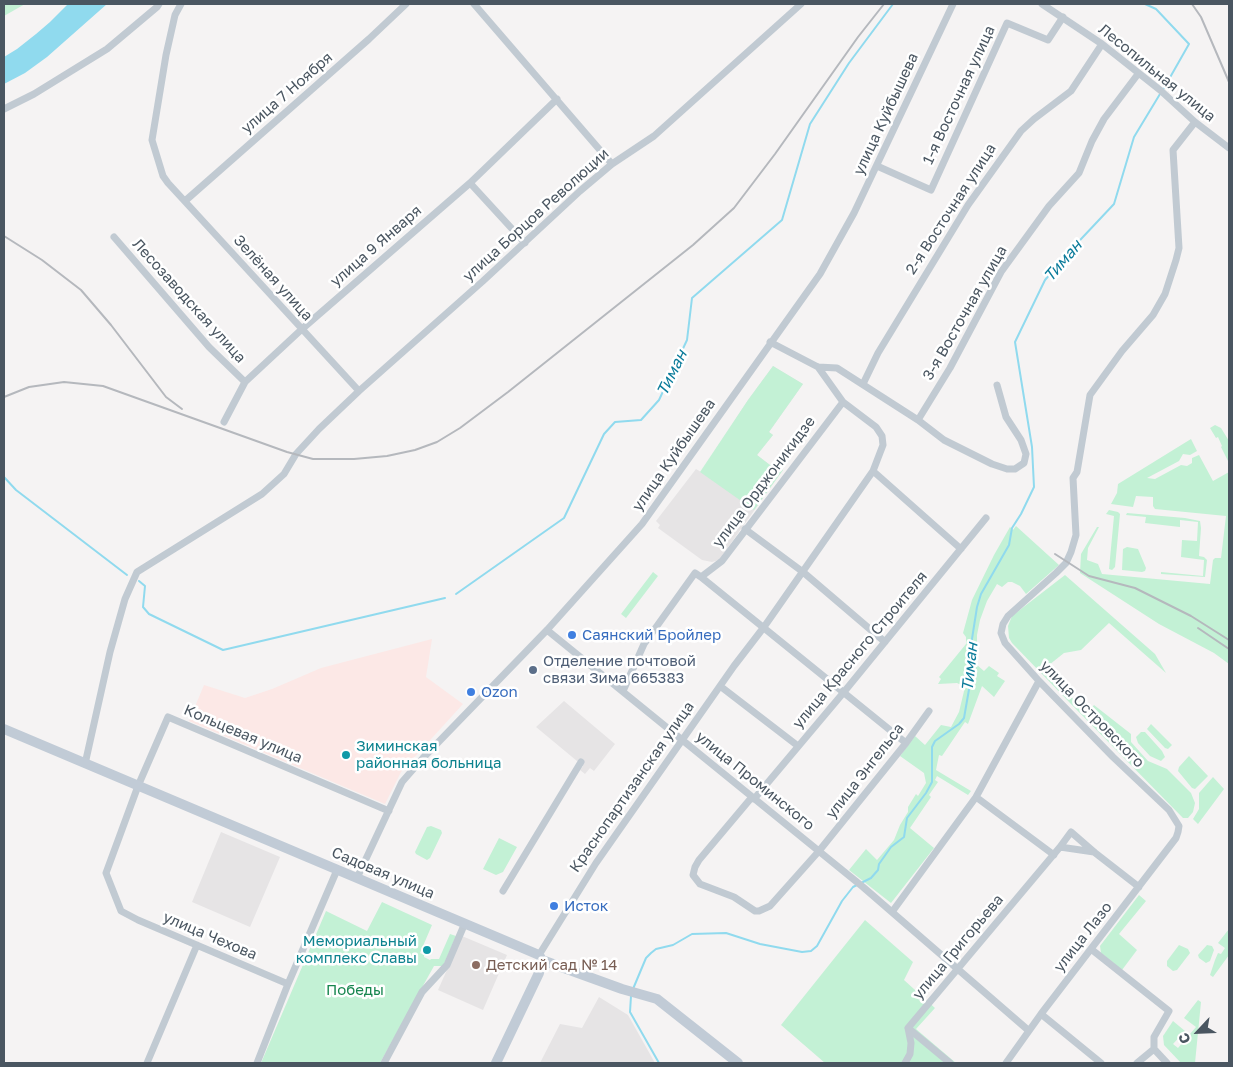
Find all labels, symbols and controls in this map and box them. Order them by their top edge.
street label: Лесопильная улица [1095,20,1219,126]
street label: 1-я Восточная улица [919,23,999,167]
street label: улица 7 Ноября [238,48,336,138]
street label: улица Куйбышева [850,50,922,178]
street label: 2-я Восточная улица [902,140,1000,278]
street label: улица Борцов Революции [459,145,613,285]
street label: улица 9 Января [327,202,425,290]
street label: Зелёная улица [230,231,316,325]
street label: Лесозаводская улица [129,235,249,367]
water label: Тиман [1040,236,1086,286]
street label: 3-я Восточная улица [919,243,1011,383]
water label: Тиман [653,347,691,399]
street label: улица Куйбышева [629,395,719,515]
street label: улица Орджоникидзе [709,413,819,551]
street label: улица Красного Строителя [789,568,931,732]
place label: Саянский Бройлер [582,626,721,644]
marker: Саянский Бройлер [566,629,578,641]
water label: Тиман [958,642,982,692]
place label: Отделение почтовой связи Зима 665383 [543,652,696,687]
street label: улица Островского [1036,657,1148,771]
marker: Отделение почтовой связи Зима 665383 [527,664,539,676]
place label: Ozon [481,683,518,701]
marker: Ozon [465,686,477,698]
street label: Краснопартизанская улица [566,698,698,876]
street label: Кольцевая улица [181,701,305,767]
street label: улица Энгельса [822,720,908,822]
street label: улица Проминского [692,728,818,834]
place label: Зиминская районная больница [356,737,502,772]
marker: Зиминская районная больница [340,749,352,761]
street label: Садовая улица [329,843,437,903]
street label: улица Григорьева [909,891,1007,1003]
place label: Исток [564,897,608,915]
street label: улица Лазо [1050,898,1116,976]
marker: Исток [548,900,560,912]
street label: улица Чехова [160,908,260,964]
place label: Мемориальный комплекс Славы [296,932,417,967]
marker: Мемориальный комплекс Славы [421,944,433,956]
place label: Детский сад № 14 [486,956,617,974]
marker: Детский сад № 14 [470,959,482,971]
park label: Победы [326,981,384,999]
north arrow [1173,1007,1223,1057]
text: С [1174,1030,1194,1047]

